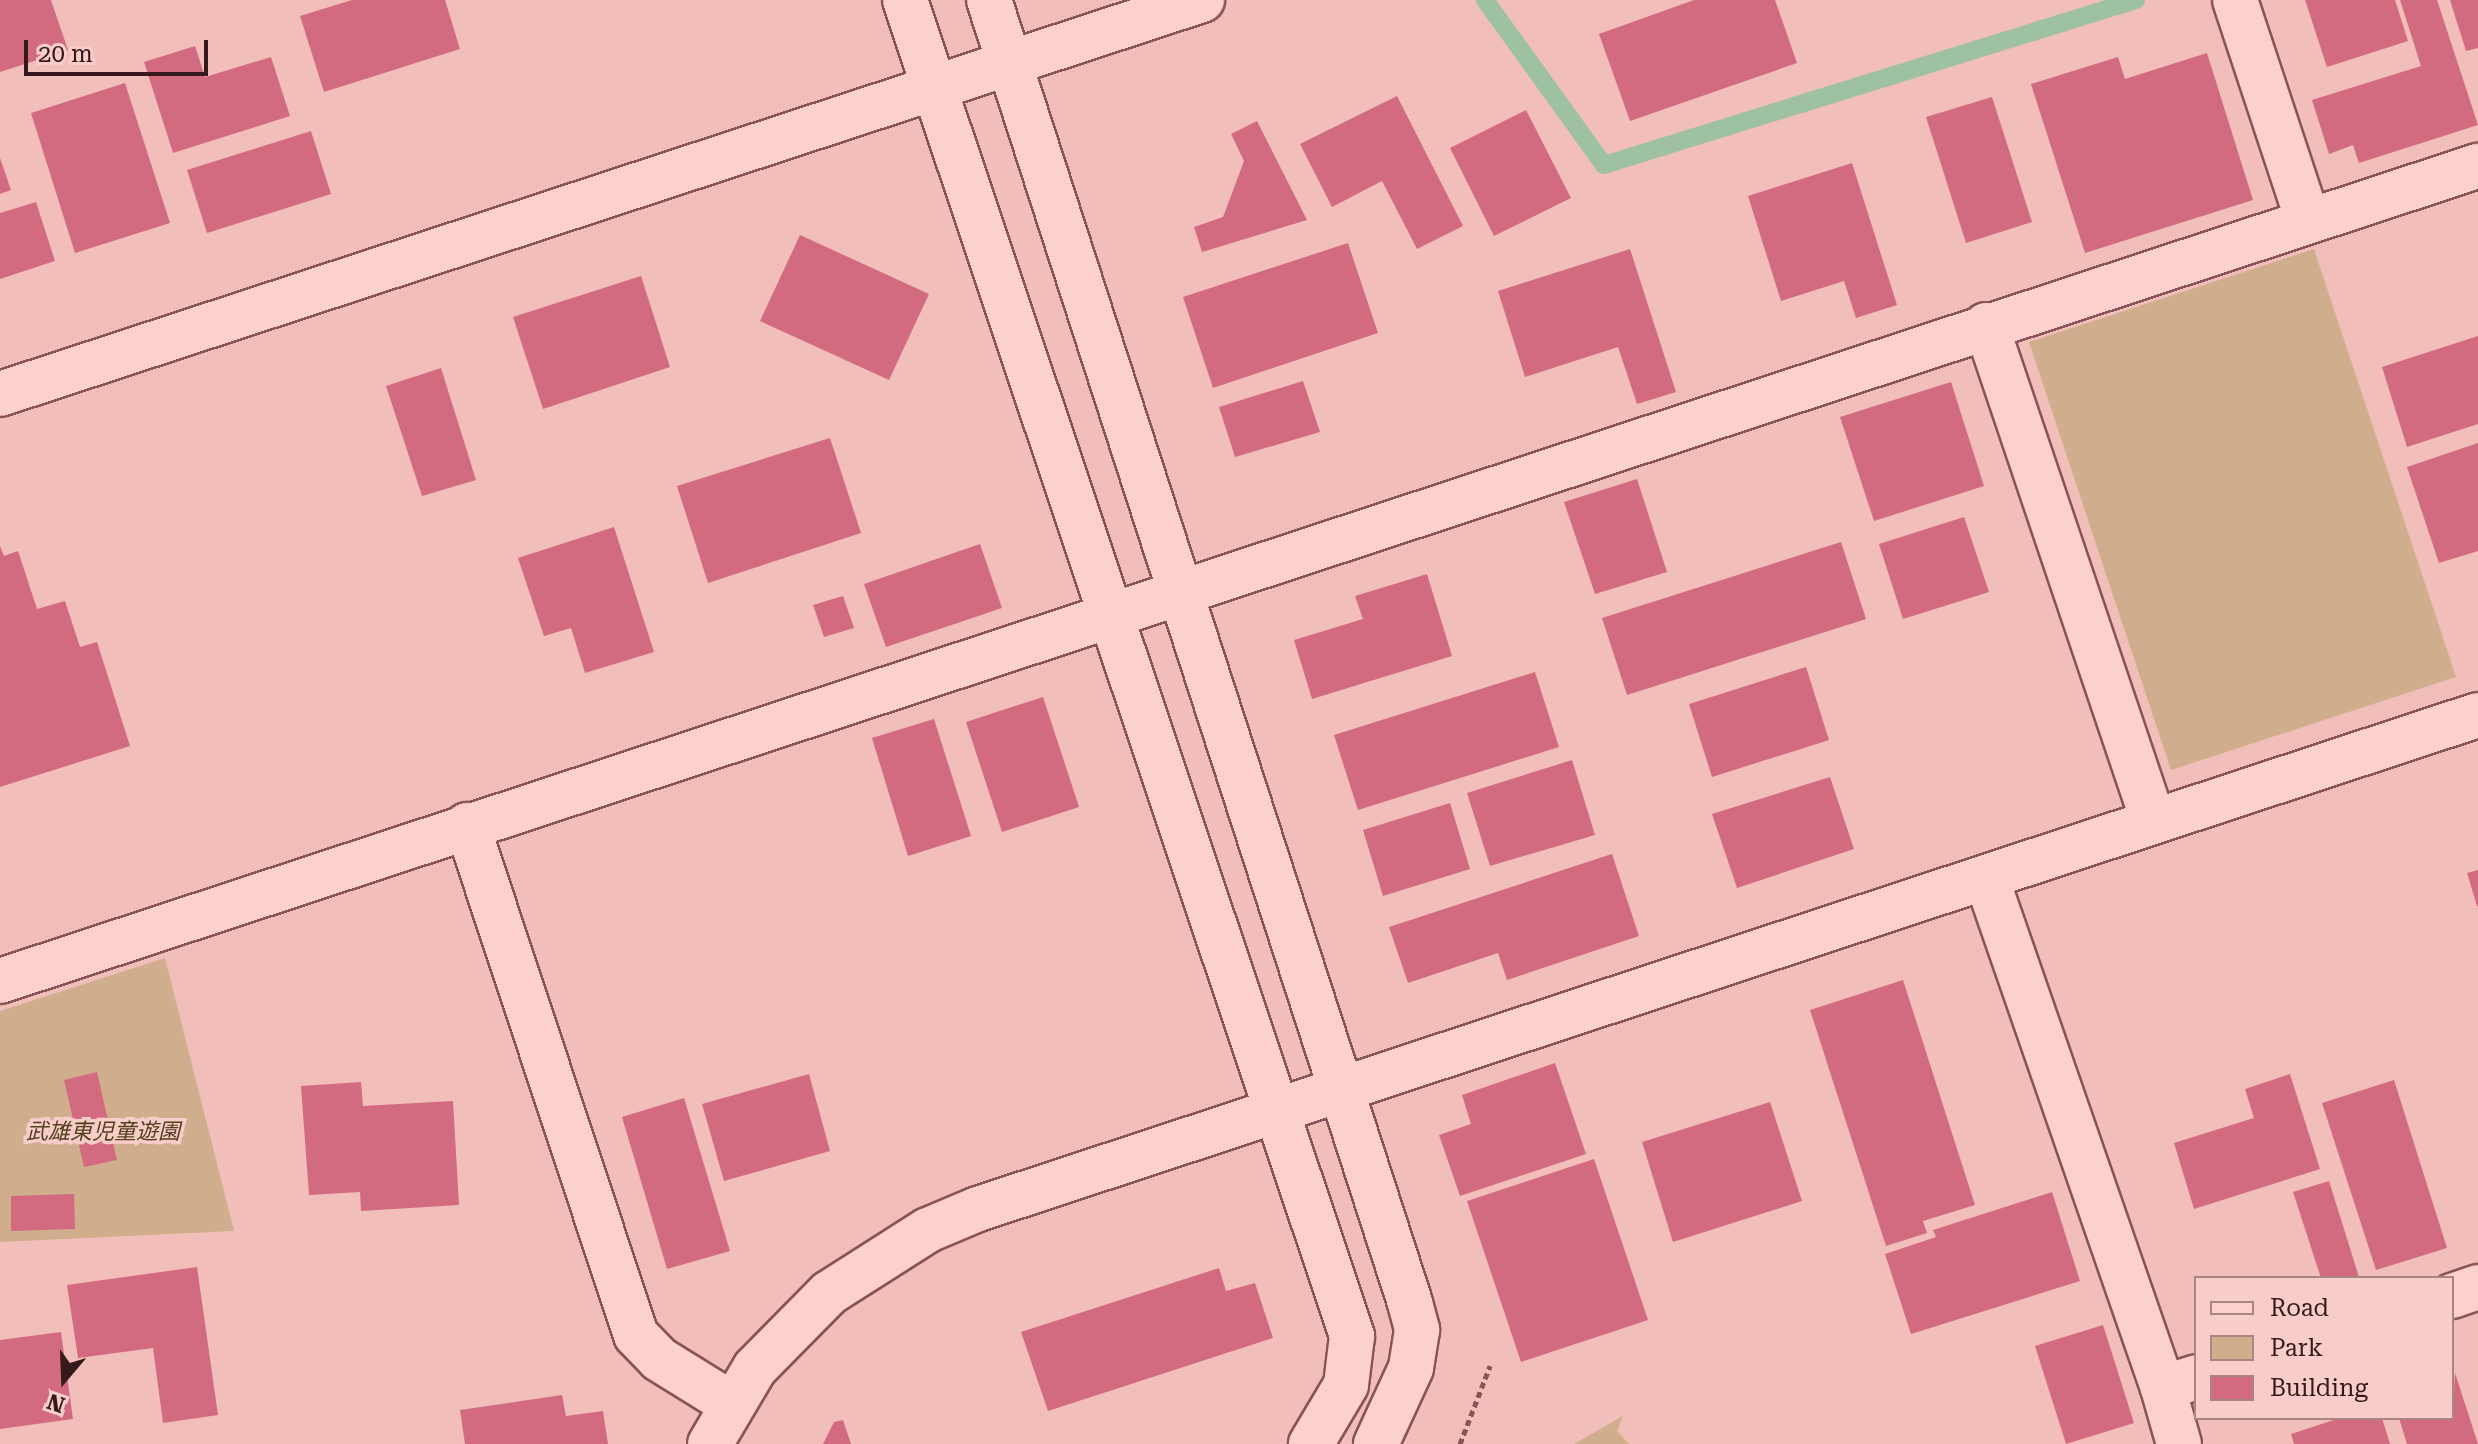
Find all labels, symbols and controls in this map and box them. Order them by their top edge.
scale bar [28,24,212,74]
text: 20 m [38,40,93,68]
park label: 武雄東児童遊園 [26,1119,180,1145]
legend [2194,1276,2454,1420]
text: Road [2270,1294,2329,1322]
text: Park [2270,1334,2323,1362]
north arrow [24,1340,104,1420]
text: Building [2270,1374,2368,1402]
text: N [44,1389,68,1418]

